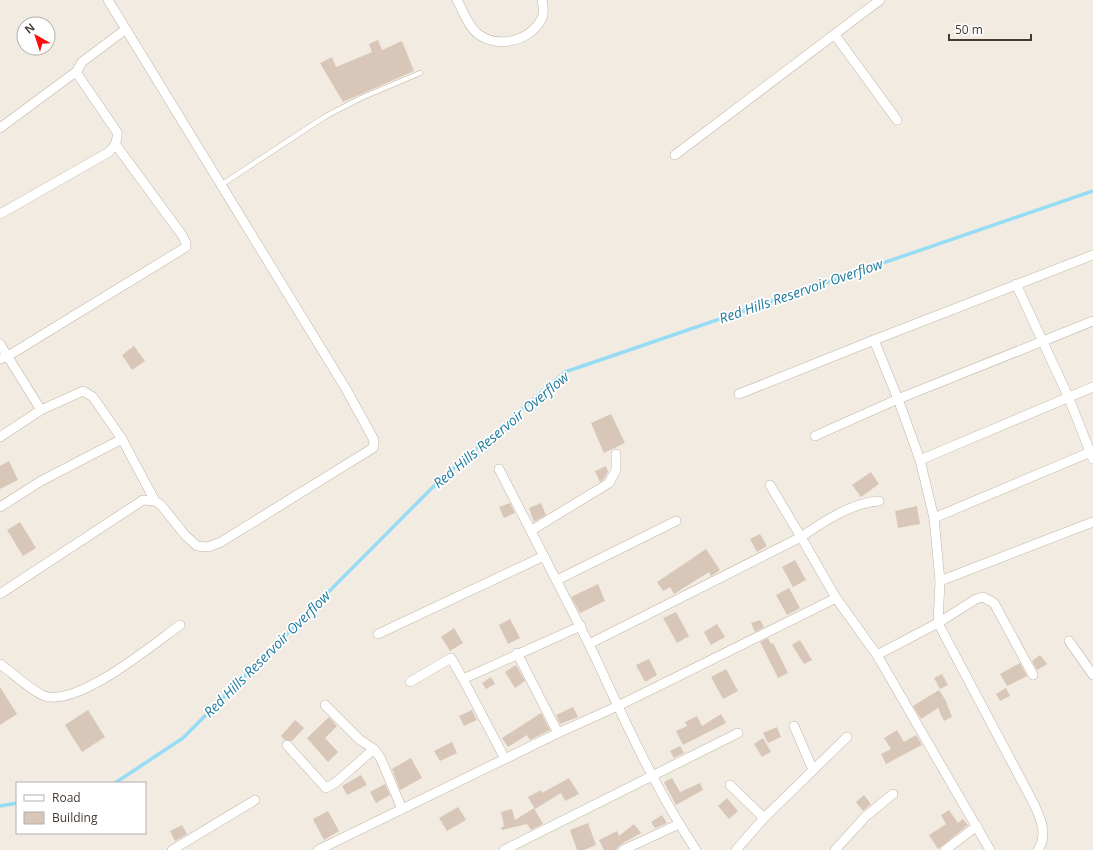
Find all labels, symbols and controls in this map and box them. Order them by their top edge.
north arrow [16,16,56,56]
scale bar [949,16,1031,42]
text: N [21,19,38,36]
text: 50 m [955,21,983,38]
water label: Red Hills Reservoir Overflow [716,253,886,327]
water label: Red Hills Reservoir Overflow [429,366,573,492]
water label: Red Hills Reservoir Overflow [199,585,335,721]
legend [16,782,146,834]
text: Road [52,789,81,806]
text: Building [52,809,98,826]

